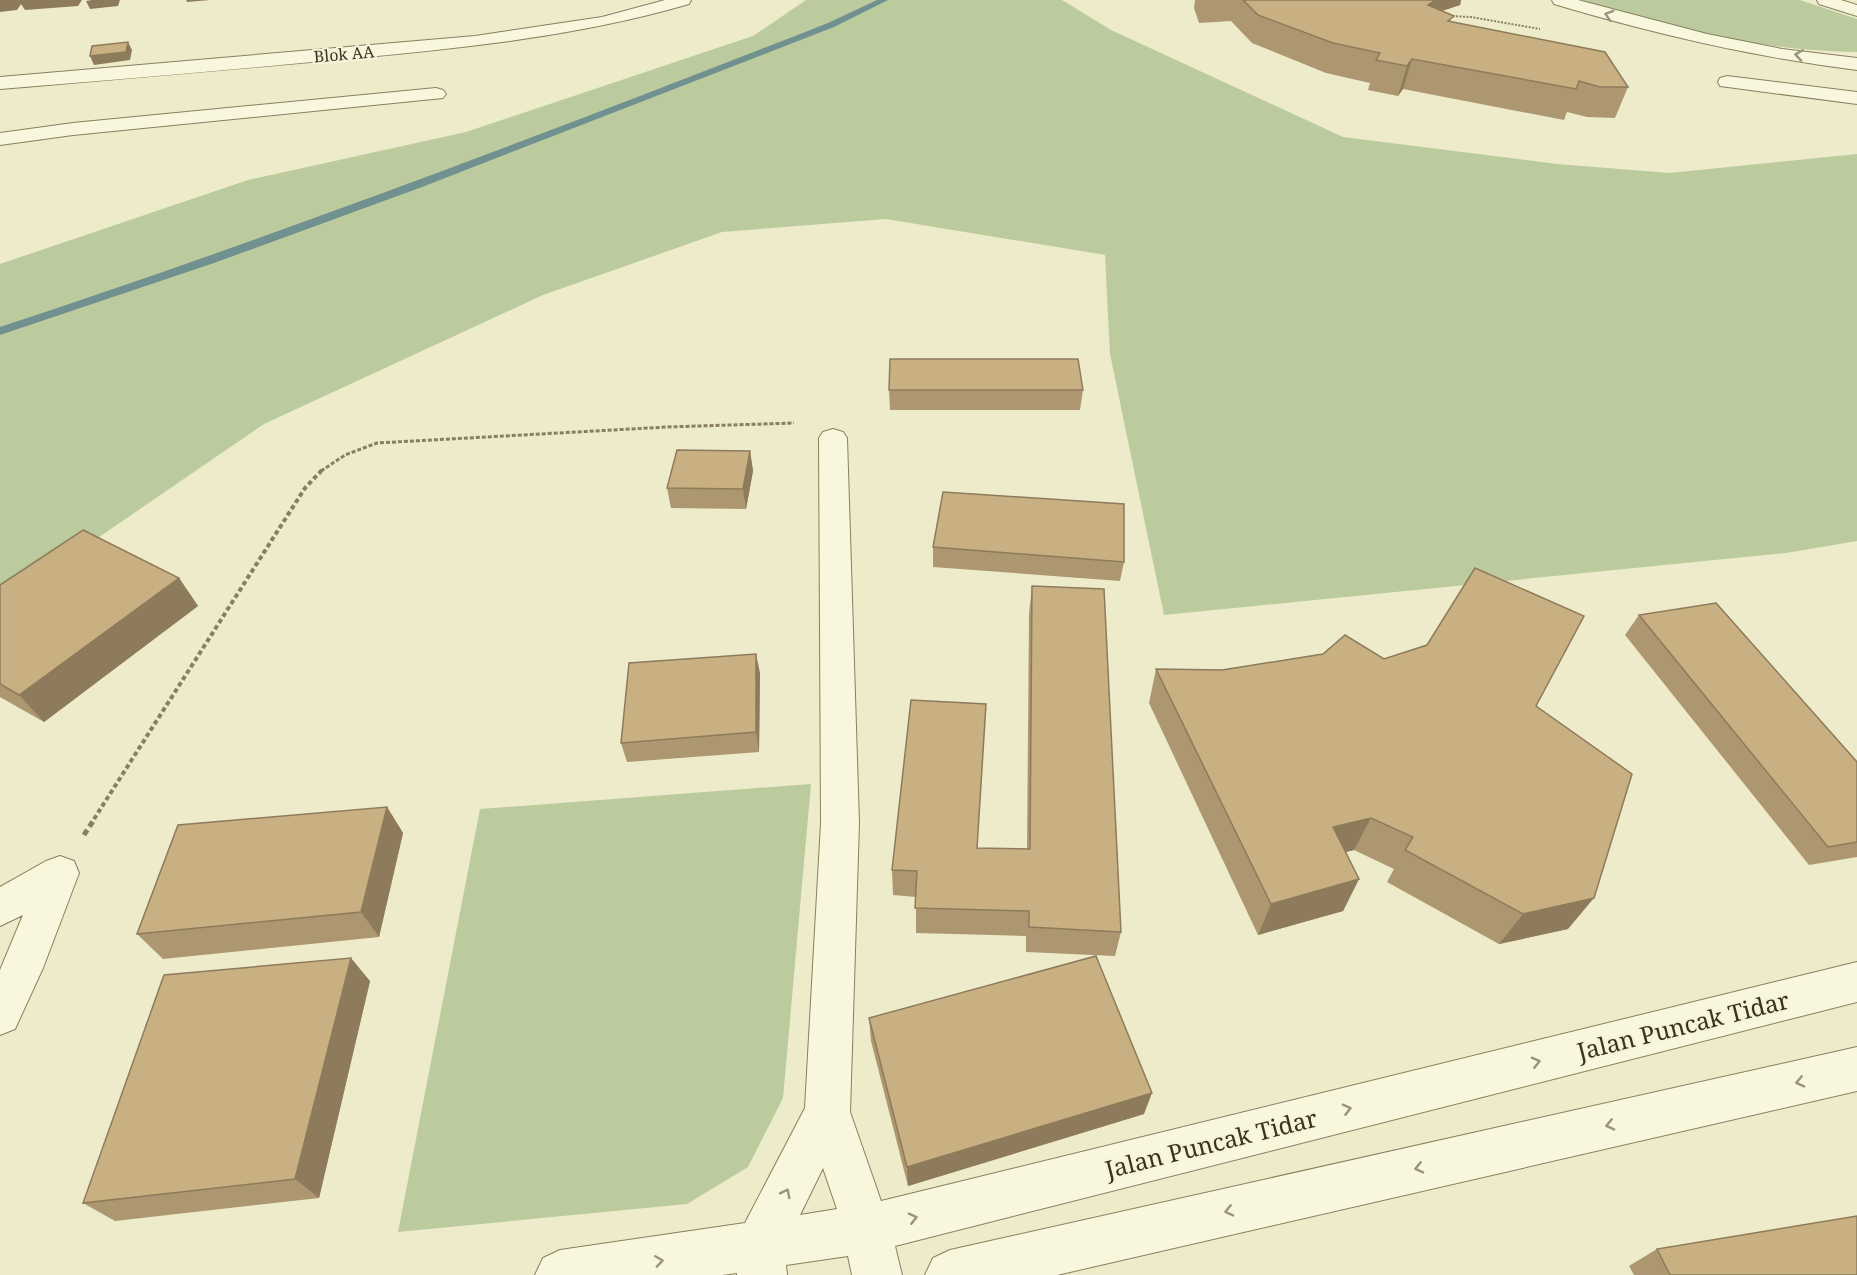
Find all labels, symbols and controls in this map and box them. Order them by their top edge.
one-way arrow [1604,10,1615,22]
street label: Blok AA [313,40,376,68]
one-way arrow [1795,50,1804,62]
street label: Jalan Puncak Tidar [1573,983,1793,1068]
one-way arrow [1531,1056,1541,1069]
one-way arrow [1795,1075,1805,1088]
street label: Jalan Puncak Tidar [1101,1101,1321,1186]
one-way arrow [1342,1103,1352,1116]
one-way arrow [1605,1117,1615,1130]
one-way arrow [1415,1160,1425,1173]
one-way arrow [779,1189,791,1200]
one-way arrow [1225,1203,1235,1216]
one-way arrow [908,1212,918,1225]
one-way arrow [655,1255,664,1267]

